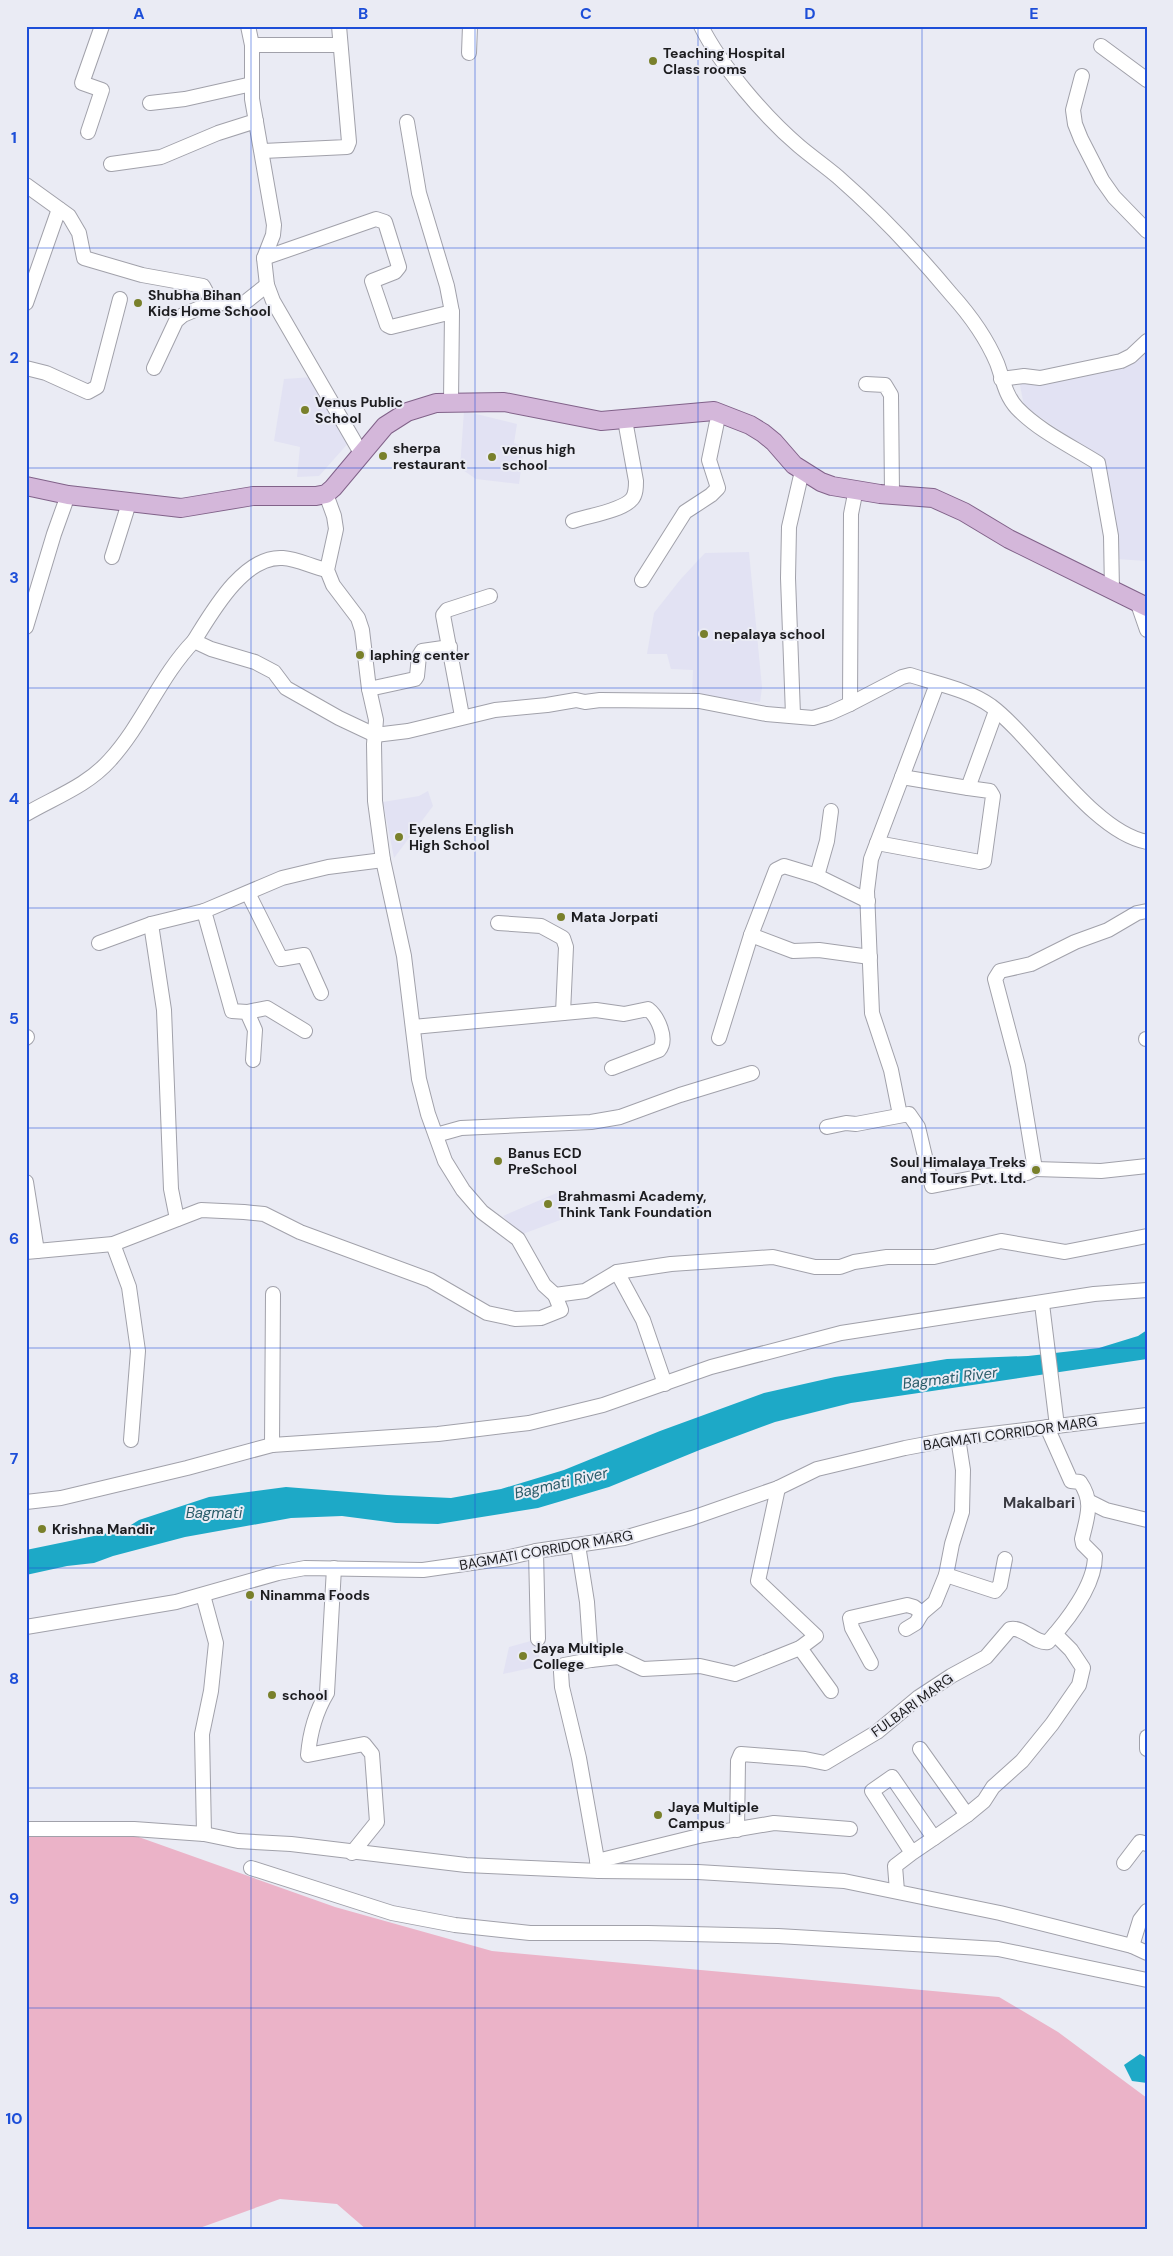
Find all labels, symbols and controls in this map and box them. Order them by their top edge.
text: A [133,3,145,24]
text: B [358,3,368,24]
text: C [580,3,592,24]
text: D [804,3,816,24]
text: E [1029,3,1039,24]
place label: Teaching Hospital Class rooms [663,44,785,78]
marker: Teaching Hospital Class rooms [647,55,659,67]
text: 1 [11,127,17,148]
place label: Shubha Bihan Kids Home School [148,286,271,320]
marker: Shubha Bihan Kids Home School [132,297,144,309]
text: 2 [9,347,19,368]
place label: Venus Public School [315,393,403,427]
marker: Venus Public School [299,404,311,416]
place label: sherpa restaurant [393,439,466,473]
place label: venus high school [502,440,576,474]
marker: sherpa restaurant [377,450,389,462]
marker: venus high school [486,451,498,463]
text: 3 [9,567,19,588]
place label: nepalaya school [714,625,825,643]
marker: nepalaya school [698,628,710,640]
place label: laphing center [370,646,470,664]
marker: laphing center [354,649,366,661]
text: 4 [9,788,19,809]
place label: Eyelens English High School [409,820,514,854]
marker: Eyelens English High School [393,831,405,843]
place label: Mata Jorpati [571,908,658,926]
marker: Mata Jorpati [555,911,567,923]
text: 5 [9,1008,19,1029]
place label: Banus ECD PreSchool [508,1144,582,1178]
place label: Soul Himalaya Treks and Tours Pvt. Ltd. [890,1153,1026,1187]
marker: Banus ECD PreSchool [492,1155,504,1167]
marker: Soul Himalaya Treks and Tours Pvt. Ltd. [1030,1164,1042,1176]
place label: Brahmasmi Academy, Think Tank Foundation [558,1187,712,1221]
marker: Brahmasmi Academy, Think Tank Foundation [542,1198,554,1210]
text: 6 [9,1228,19,1249]
water label: Bagmati River [901,1362,999,1394]
street label: BAGMATI CORRIDOR MARG [922,1412,1098,1454]
text: 7 [10,1448,19,1469]
water label: Bagmati River [512,1462,610,1503]
district label: Makalbari [1003,1493,1075,1513]
water label: Bagmati [186,1503,243,1523]
place label: Krishna Mandir [52,1520,155,1538]
marker: Krishna Mandir [36,1523,48,1535]
street label: BAGMATI CORRIDOR MARG [458,1526,634,1574]
place label: Ninamma Foods [260,1586,370,1604]
marker: Ninamma Foods [244,1589,256,1601]
place label: Jaya Multiple College [533,1639,624,1673]
marker: Jaya Multiple College [517,1650,529,1662]
text: 8 [9,1668,19,1689]
street label: FULBARI MARG [868,1669,956,1741]
place label: school [282,1686,327,1704]
marker: school [266,1689,278,1701]
place label: Jaya Multiple Campus [668,1798,759,1832]
marker: Jaya Multiple Campus [652,1809,664,1821]
text: 9 [9,1888,19,1909]
text: 10 [5,2108,23,2129]

